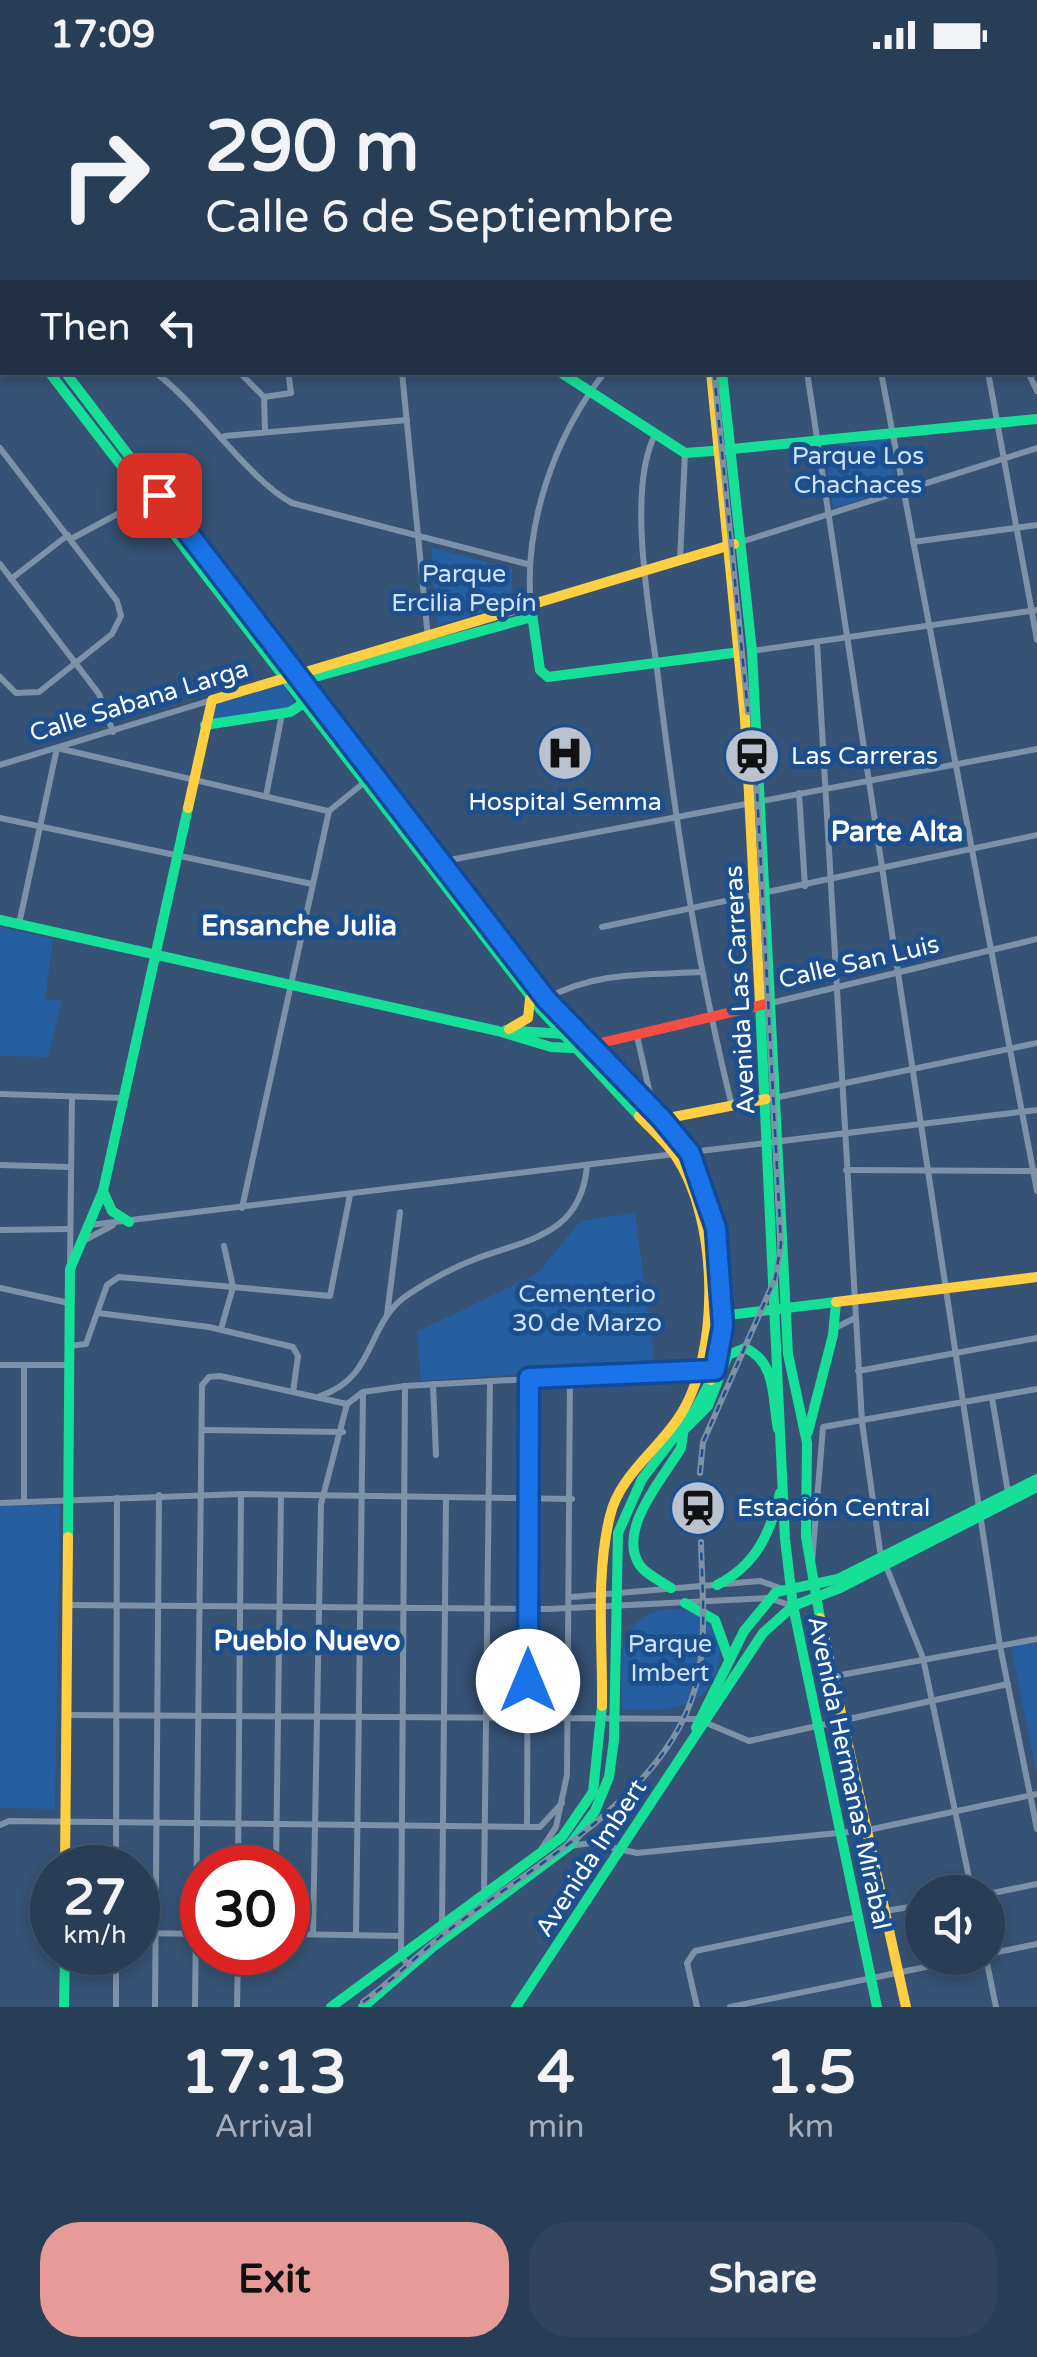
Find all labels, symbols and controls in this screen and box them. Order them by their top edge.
text: 17:09 [50,12,155,58]
text: 290 m [205,106,419,190]
icon: right [40,110,170,240]
text: Calle 6 de Septiembre [205,191,674,245]
icon: left [151,300,206,355]
text: Then [40,305,131,351]
park label: Parque Los Chachaces [792,441,924,500]
pin [117,453,202,538]
icon: arrive [132,468,187,523]
park label: Parque Ercilia Pepín [391,559,537,618]
street label: Calle Sabana Larga [26,653,252,749]
hospital icon: Hospital Semma [535,723,595,783]
station icon: Las Carreras [722,726,782,786]
place label: Las Carreras [791,741,938,771]
place label: Hospital Semma [468,787,662,817]
district label: Parte Alta [831,815,963,849]
street label: Avenida Las Carreras [718,865,762,1115]
district label: Ensanche Julia [201,909,397,943]
street label: Calle San Luis [776,929,942,995]
park label: Cementerio 30 de Marzo [512,1279,662,1338]
station icon: Estación Central [668,1478,728,1538]
place label: Estación Central [737,1493,930,1523]
street label: Avenida Hermanas Mirabal [801,1614,897,1932]
district label: Pueblo Nuevo [213,1624,401,1658]
position arrow [476,1629,580,1733]
park label: Parque Imbert [628,1629,712,1688]
street label: Avenida Imbert [529,1773,653,1942]
speed limit sign: 30 [180,1845,310,1975]
text: 27 [64,1868,126,1928]
map controls [905,1875,1005,1975]
button: sound [905,1875,1005,1975]
text: km/h [64,1920,126,1950]
text: 17:13 [181,2037,347,2109]
text: 4 [537,2037,575,2109]
text: 1.5 [765,2037,856,2109]
text: Arrival [214,2108,313,2146]
text: min [528,2108,585,2146]
text: km [787,2108,834,2146]
button: Exit [40,2222,509,2337]
button: Share [529,2222,997,2337]

